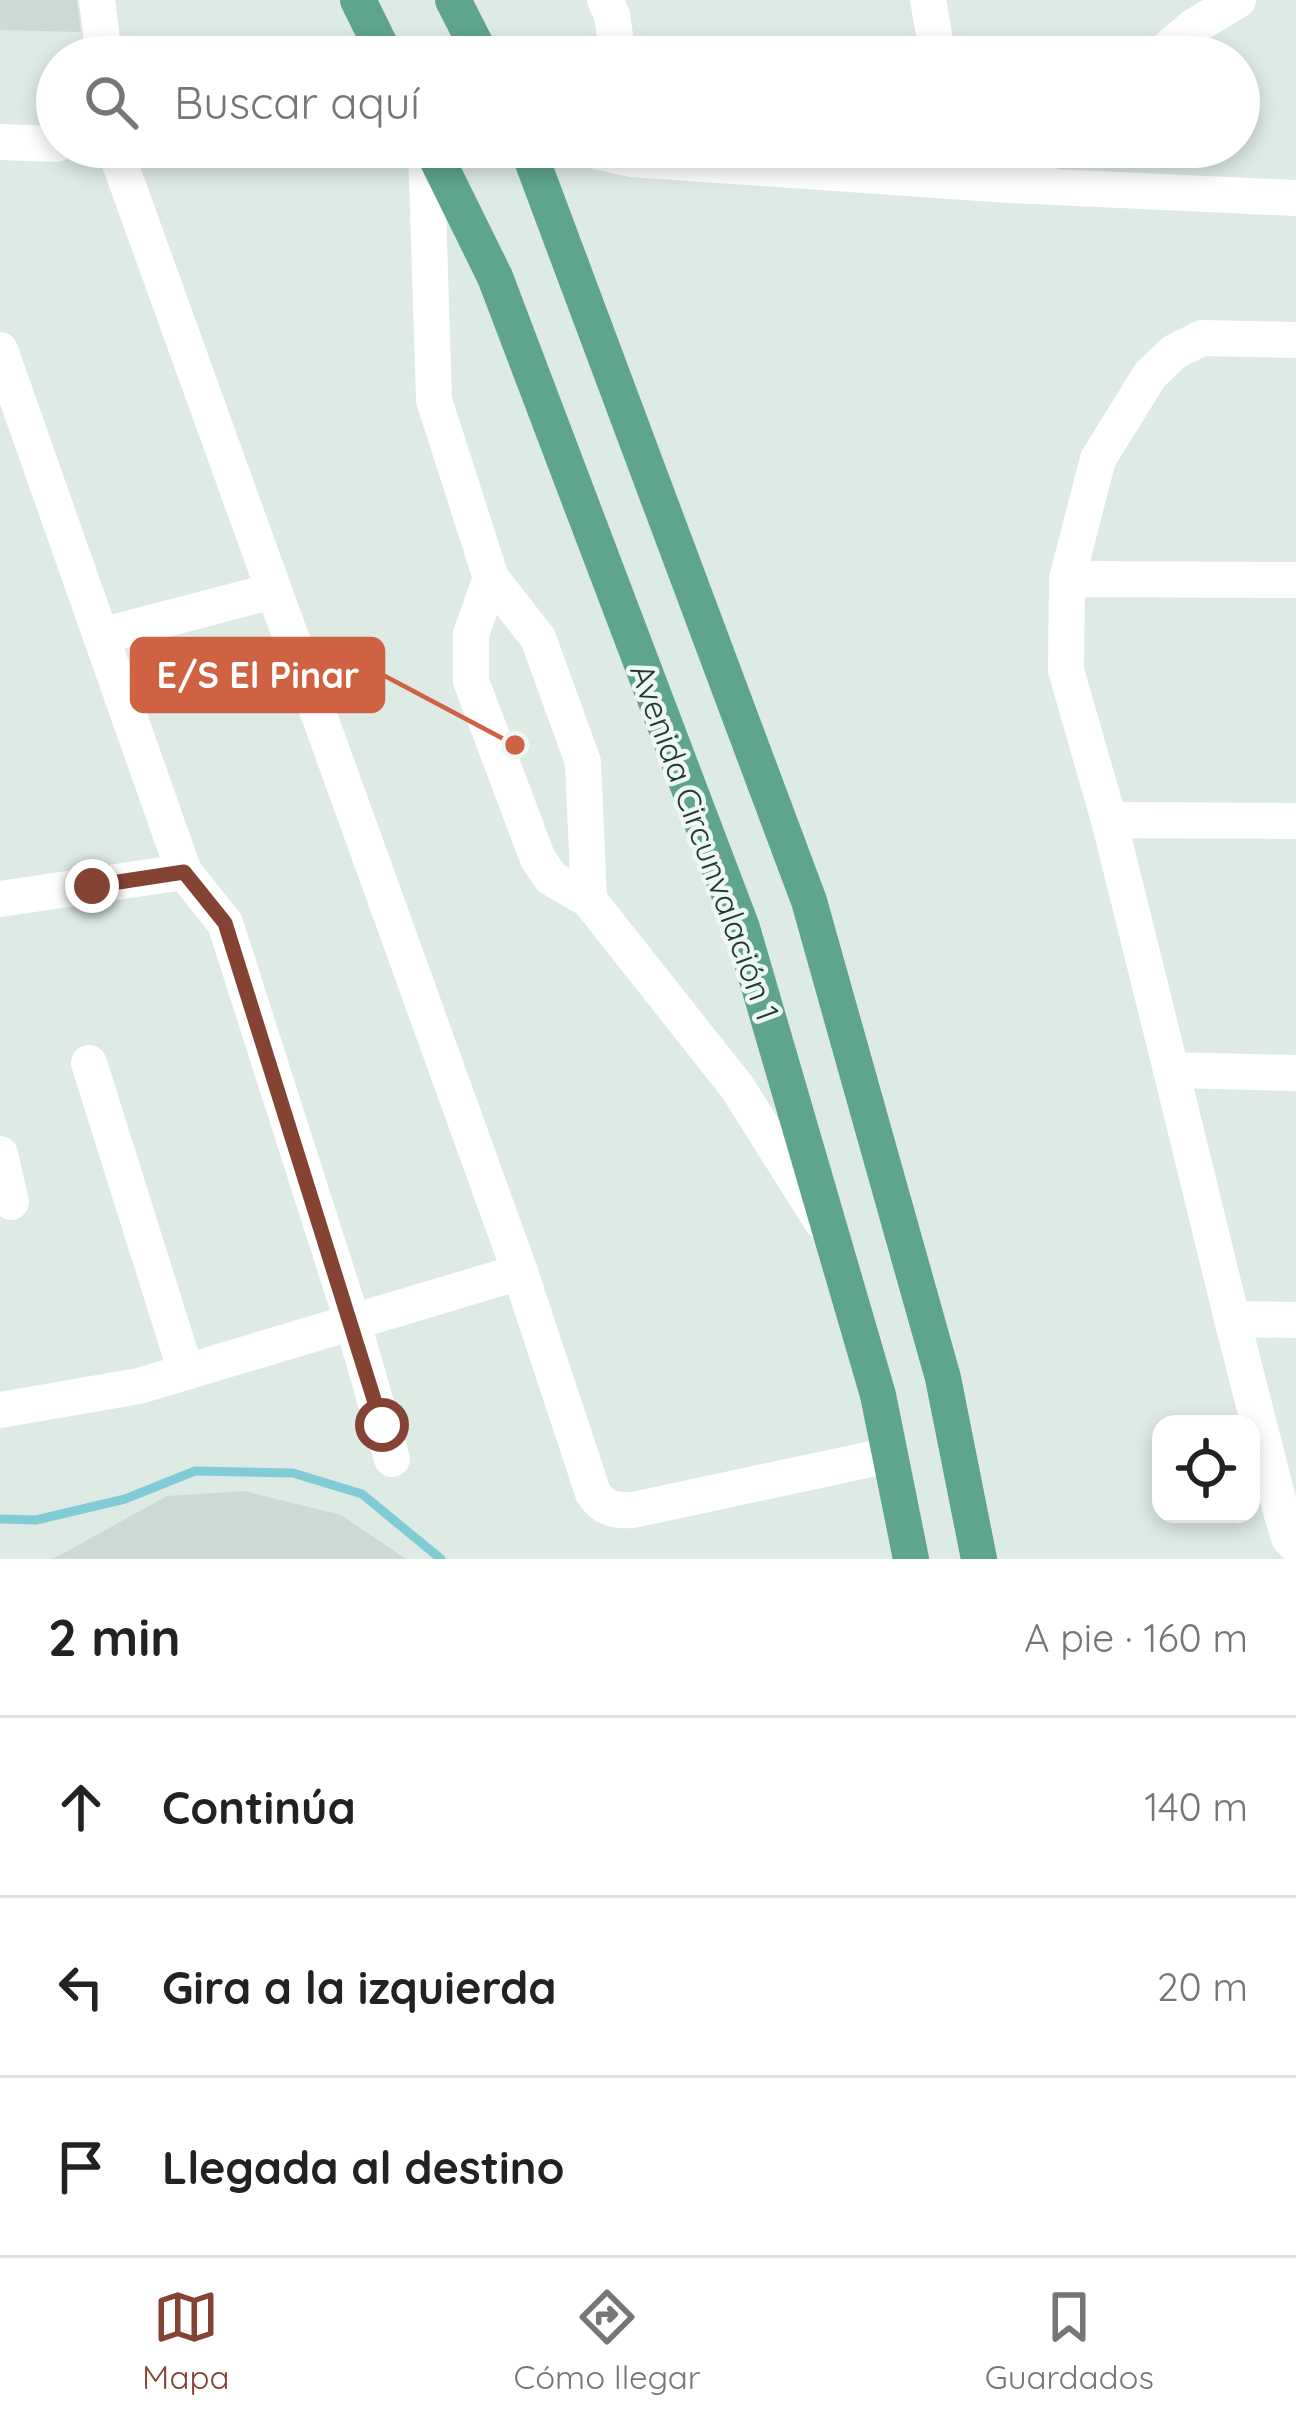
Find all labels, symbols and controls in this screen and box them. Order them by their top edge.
search box [36,36,1260,168]
icon: search [78,69,144,135]
text: Buscar aquí [174,74,420,130]
callout: E/S El Pinar [132,639,383,711]
text: E/S El Pinar [157,652,359,697]
street label: Avenida Circunvalación 1 [622,658,789,1026]
route end [65,859,119,913]
route start [355,1398,409,1452]
map controls [1152,1415,1260,1523]
button: locate [1152,1415,1260,1523]
text: 2 min [48,1605,181,1669]
text: A pie · 160 m [1024,1613,1248,1662]
icon: ahead [48,1774,114,1840]
text: Continúa [162,1779,356,1835]
text: 140 m [1144,1782,1248,1831]
icon: left [48,1954,114,2020]
text: Gira a la izquierda [162,1959,557,2015]
text: 20 m [1157,1962,1248,2011]
icon: arrive [48,2134,114,2200]
text: Llegada al destino [162,2139,565,2195]
tab: Mapa [142,2284,229,2397]
tab: Cómo llegar [514,2284,701,2397]
tab: Guardados [985,2284,1154,2397]

